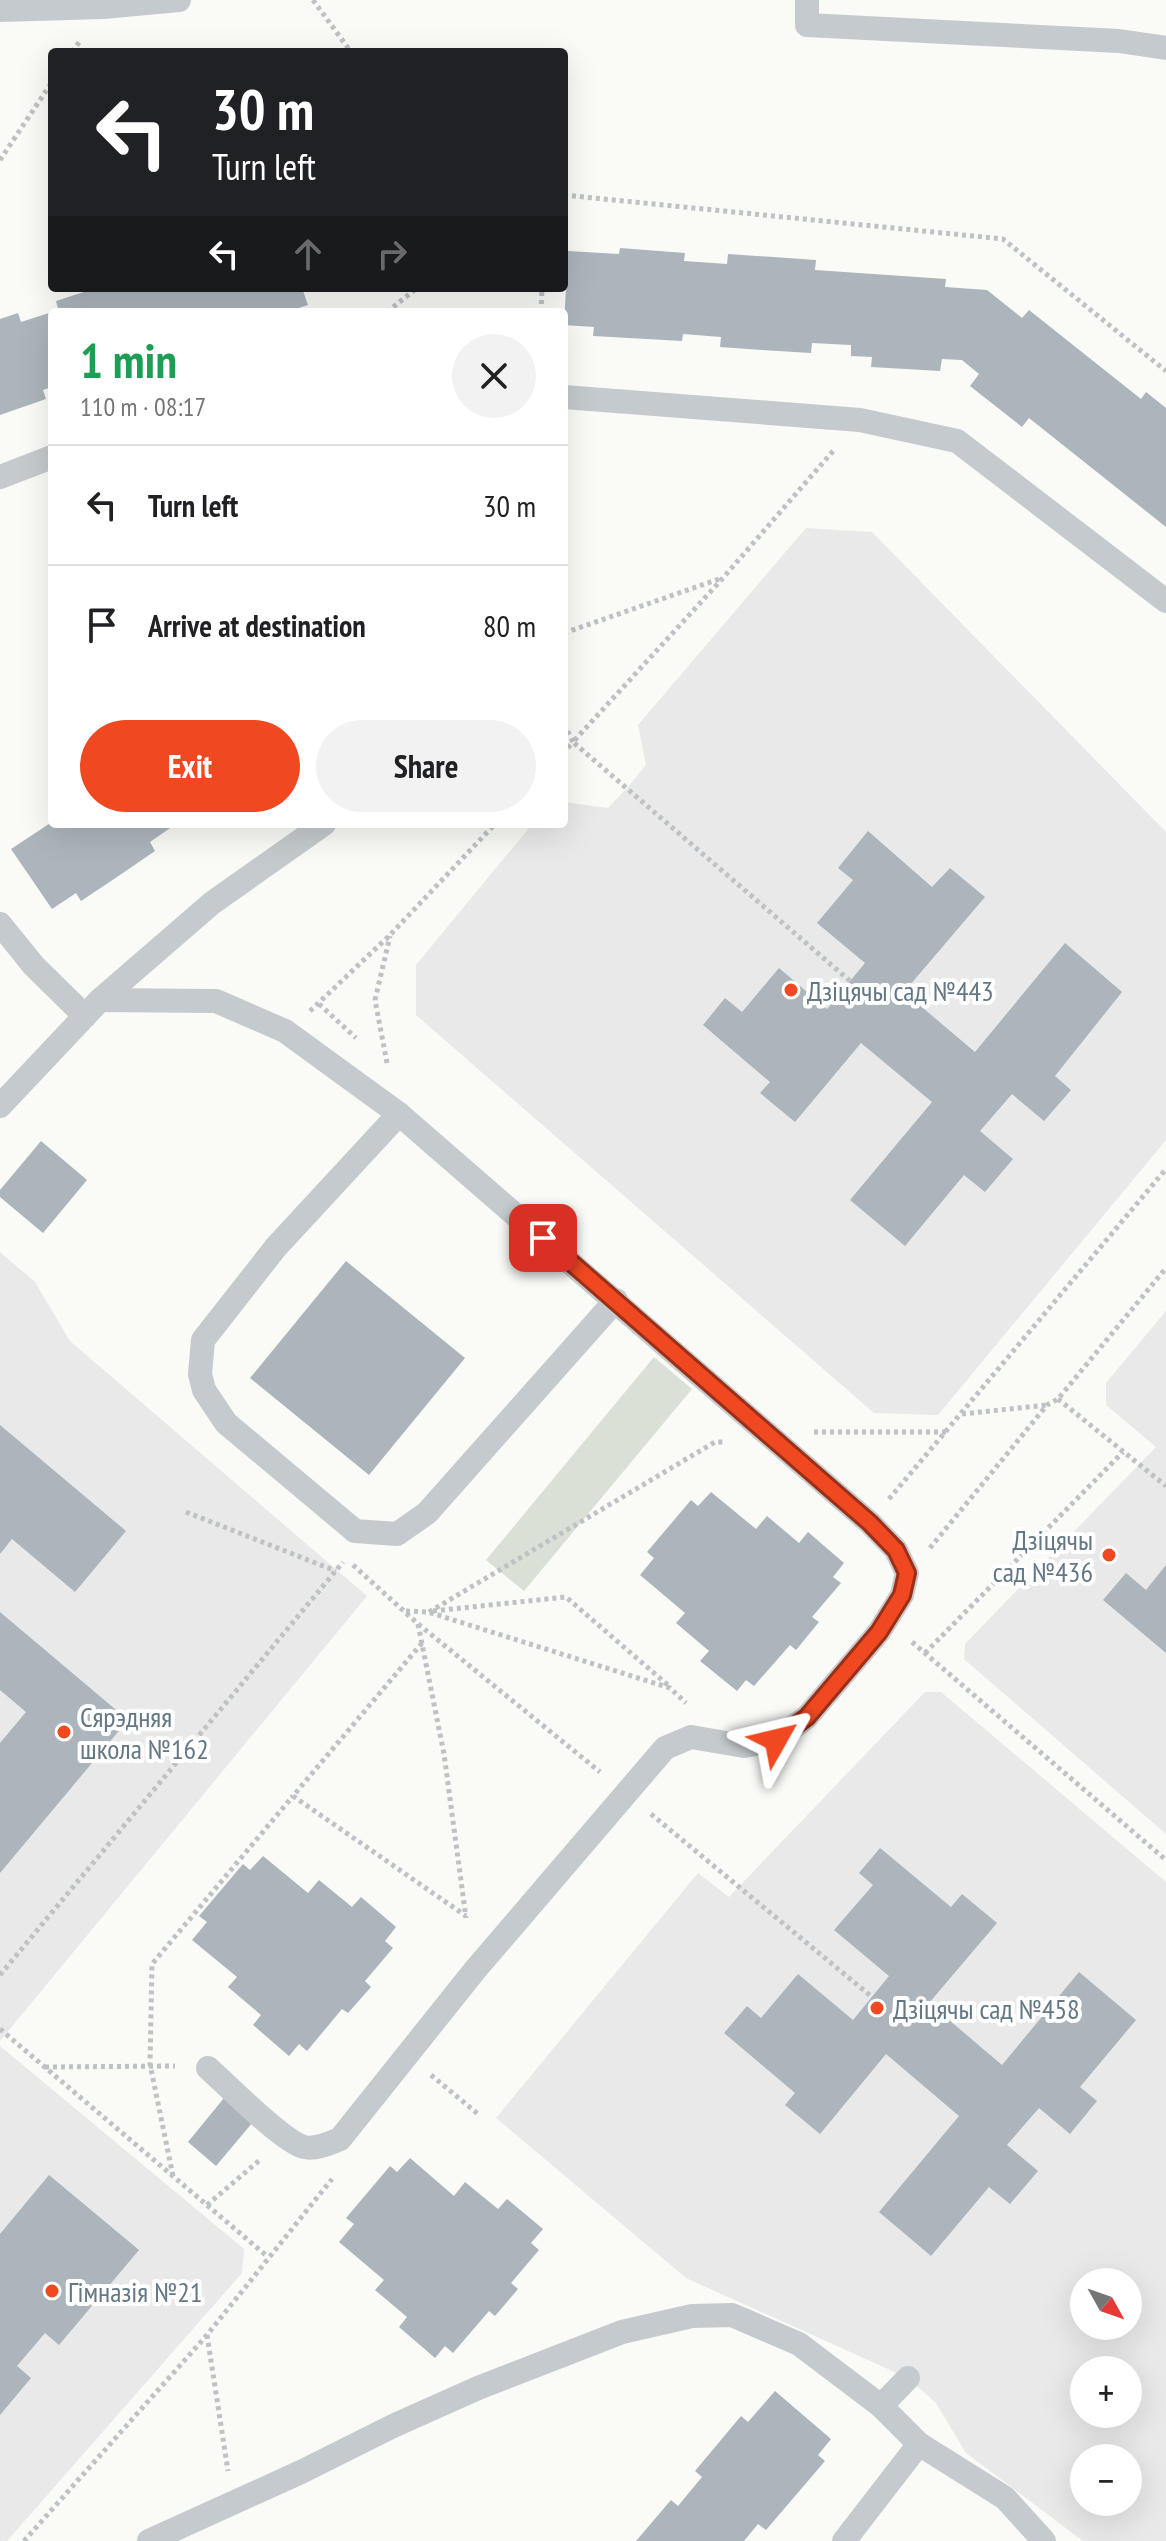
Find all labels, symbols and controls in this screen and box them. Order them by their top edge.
text: 30 m [212,73,314,145]
icon: left [80,80,184,184]
text: Turn left [212,143,316,190]
icon: left [202,232,246,276]
icon: ahead [286,232,330,276]
icon: right [370,232,414,276]
text: 1 min [80,329,177,391]
button: close [452,334,536,418]
text: 110 m · 08:17 [80,390,206,423]
icon: left [80,483,124,527]
text: Turn left [148,486,238,525]
text: 30 m [483,486,536,525]
icon: arrive [80,603,124,647]
text: Arrive at destination [148,606,366,645]
text: 80 m [483,606,536,645]
button: Exit [80,720,300,812]
button: Share [316,720,536,812]
place label: Дзіцячы сад №443 [807,972,994,1009]
marker: Дзіцячы сад №443 [782,981,800,999]
pin [509,1204,577,1272]
icon: arrive [521,1216,565,1260]
place label: Дзіцячы сад №436 [993,1521,1093,1590]
marker: Дзіцячы сад №436 [1100,1546,1118,1564]
place label: Сярэдняя школа №162 [80,1698,209,1767]
position arrow [734,1698,818,1782]
marker: Сярэдняя школа №162 [55,1723,73,1741]
place label: Дзіцячы сад №458 [893,1990,1080,2027]
marker: Дзіцячы сад №458 [868,1999,886,2017]
north arrow [1070,2268,1142,2340]
map controls [1070,2268,1142,2516]
place label: Гімназія №21 [68,2273,202,2310]
marker: Гімназія №21 [43,2282,61,2300]
button: + [1070,2356,1142,2428]
button: − [1070,2444,1142,2516]

